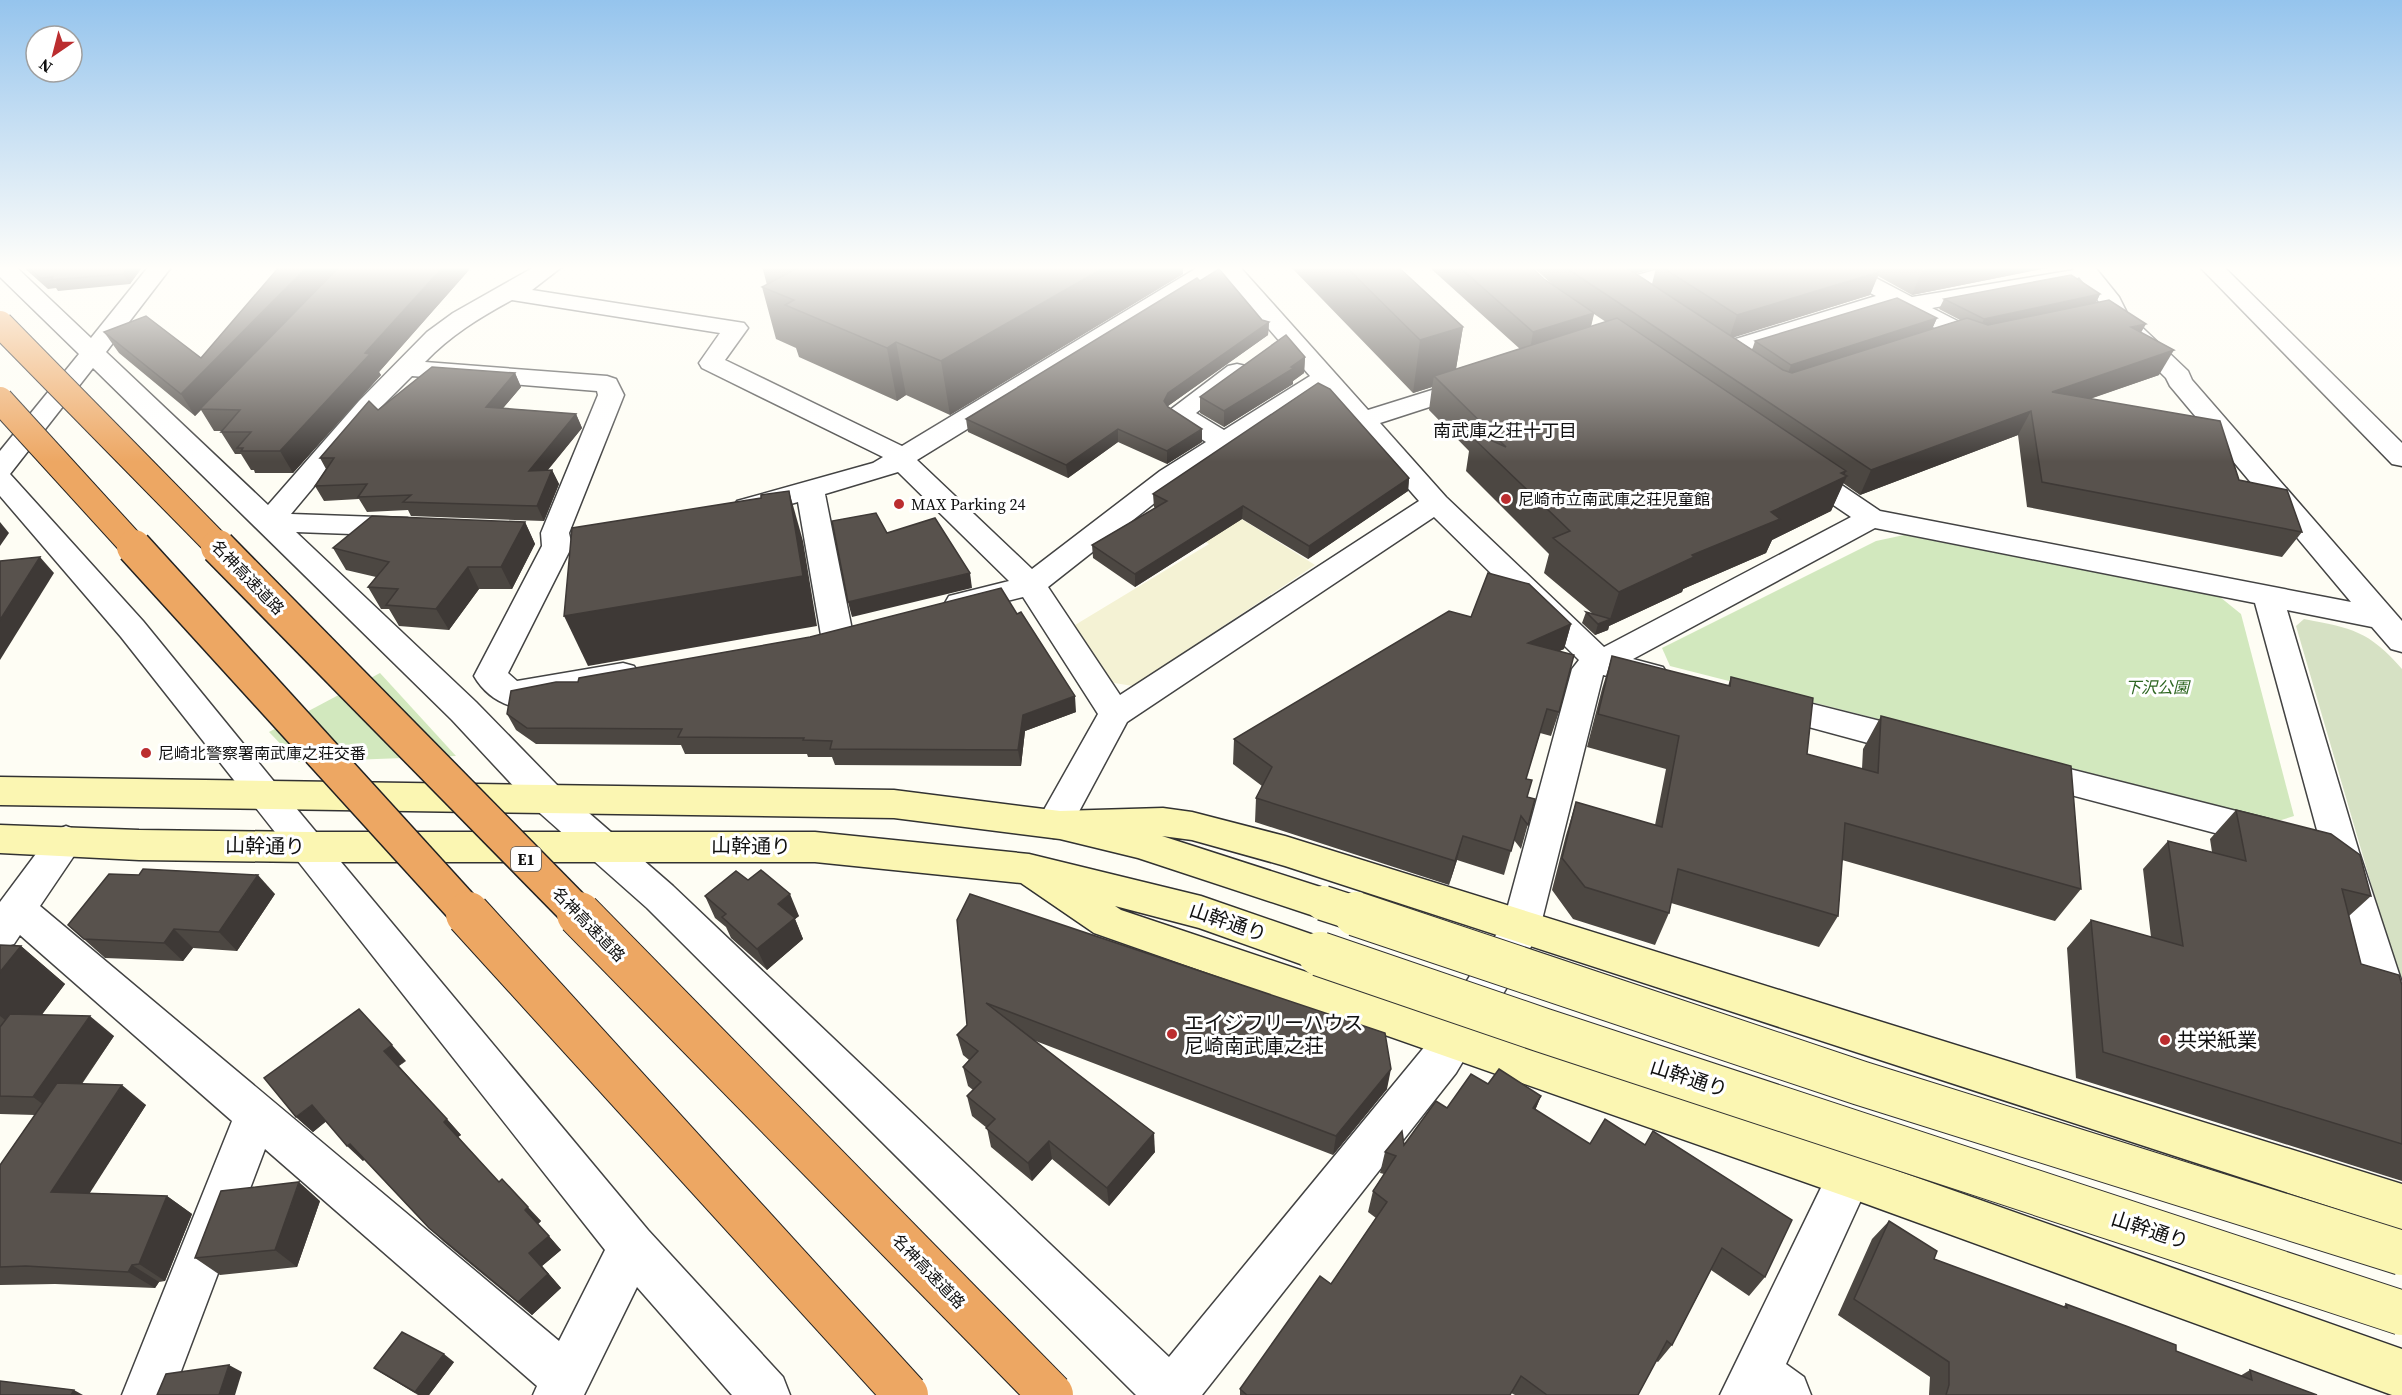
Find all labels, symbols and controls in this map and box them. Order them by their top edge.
north arrow [24,24,84,84]
text: N [34,54,56,79]
district label: 南武庫之荘十丁目 [1433,418,1577,443]
place label: 尼崎市立南武庫之荘児童館 [1518,488,1710,510]
marker: 尼崎市立南武庫之荘児童館 [1499,492,1513,506]
place label: MAX Parking 24 [911,493,1025,515]
marker: MAX Parking 24 [892,497,906,511]
street label: 名神高速道路 [207,535,289,619]
park label: 下沢公園 [2125,676,2191,698]
place label: 尼崎北警察署南武庫之荘交番 [158,742,366,764]
marker: 尼崎北警察署南武庫之荘交番 [139,746,153,760]
street label: 山幹通り [225,831,305,861]
street label: 山幹通り [711,831,791,861]
road number: E1 [511,847,541,871]
street label: 名神高速道路 [548,882,630,966]
street label: 山幹通り [1186,896,1270,948]
place label: エイジフリーハウス 尼崎南武庫之荘 [1184,1009,1364,1060]
place label: 共栄紙業 [2177,1026,2257,1054]
marker: エイジフリーハウス 尼崎南武庫之荘 [1165,1027,1179,1041]
marker: 共栄紙業 [2158,1033,2172,1047]
street label: 山幹通り [1647,1052,1731,1104]
street label: 山幹通り [2108,1204,2192,1256]
street label: 名神高速道路 [888,1229,970,1313]

